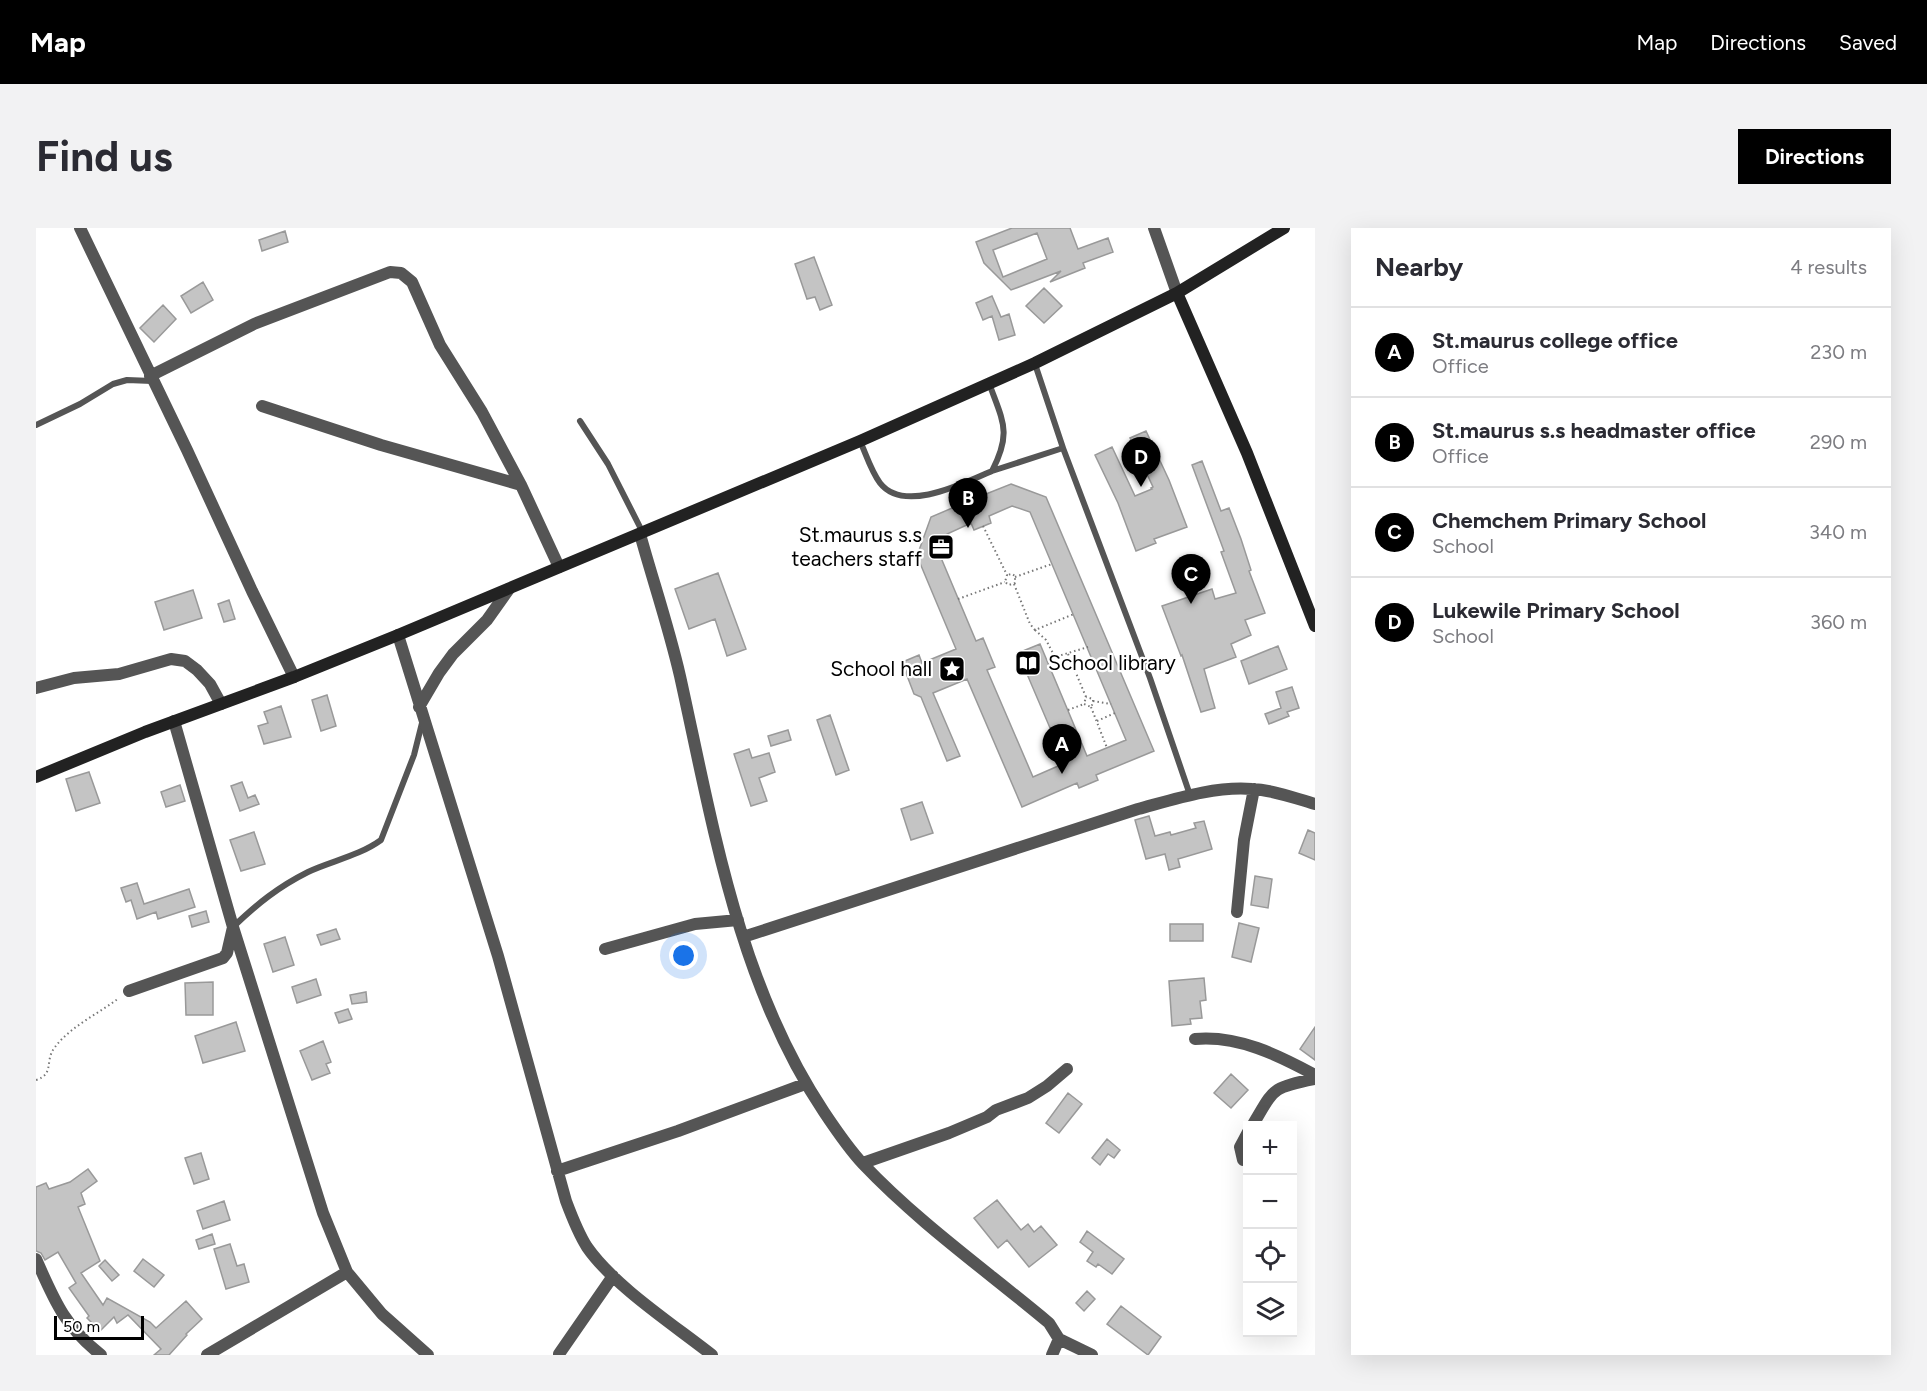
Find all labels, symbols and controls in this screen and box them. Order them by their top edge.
text: Map [30,25,86,59]
text: Map [1636,30,1677,55]
text: Directions [1710,30,1806,55]
text: Saved [1839,30,1897,55]
button: Directions [1738,129,1891,184]
text: Find us [36,131,173,182]
text: Nearby [1375,251,1463,283]
text: 4 results [1790,255,1867,279]
text: St.maurus college office [1432,327,1678,354]
text: A [1387,340,1402,364]
text: 230 m [1810,340,1867,364]
text: Office [1432,354,1489,378]
text: St.maurus s.s headmaster office [1432,417,1756,444]
text: B [1388,430,1401,454]
text: 290 m [1810,430,1867,454]
pin: D [1122,438,1160,487]
text: Office [1432,444,1489,468]
pin: B [948,478,988,528]
text: Chemchem Primary School [1432,507,1706,534]
text: C [1387,520,1402,544]
text: 340 m [1809,520,1867,544]
place label: St.maurus s.s teachers staff [791,522,922,571]
office icon: St.maurus s.s teachers staff [926,532,956,562]
text: School [1432,534,1494,558]
pin: C [1172,554,1210,604]
text: Lukewile Primary School [1432,597,1680,624]
text: D [1388,610,1402,634]
text: 360 m [1810,610,1867,634]
text: School [1432,624,1494,648]
library icon: School library [1013,648,1043,678]
place label: School library [1048,650,1176,675]
place icon: School hall [937,654,967,684]
place label: School hall [830,656,932,681]
pin: A [1042,724,1082,774]
your location [669,941,698,970]
map controls [1243,1121,1297,1337]
button: + [1243,1121,1297,1175]
button: − [1243,1175,1297,1229]
button: locate [1243,1229,1297,1283]
button: layers [1243,1283,1297,1337]
scale bar [54,1313,144,1340]
text: 50 m [63,1317,100,1336]

